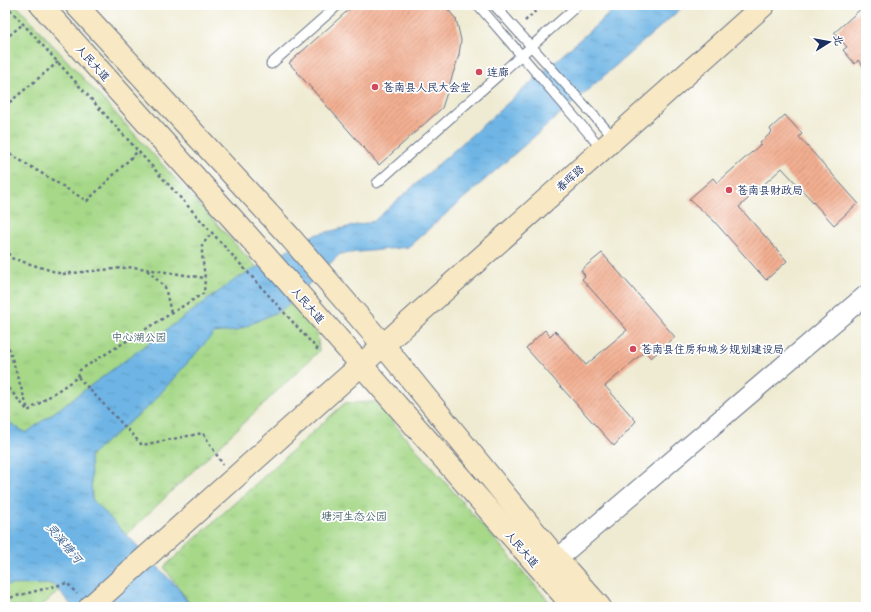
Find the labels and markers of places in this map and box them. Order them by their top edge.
place label: 连廊 [487,63,509,80]
marker: 连廊 [474,67,484,77]
place label: 苍南县人民大会堂 [383,78,471,95]
marker: 苍南县人民大会堂 [370,82,380,92]
place label: 苍南县财政局 [737,181,803,198]
marker: 苍南县财政局 [724,185,734,195]
place label: 苍南县住房和城乡规划建设局 [641,340,784,357]
marker: 苍南县住房和城乡规划建设局 [628,344,638,354]

